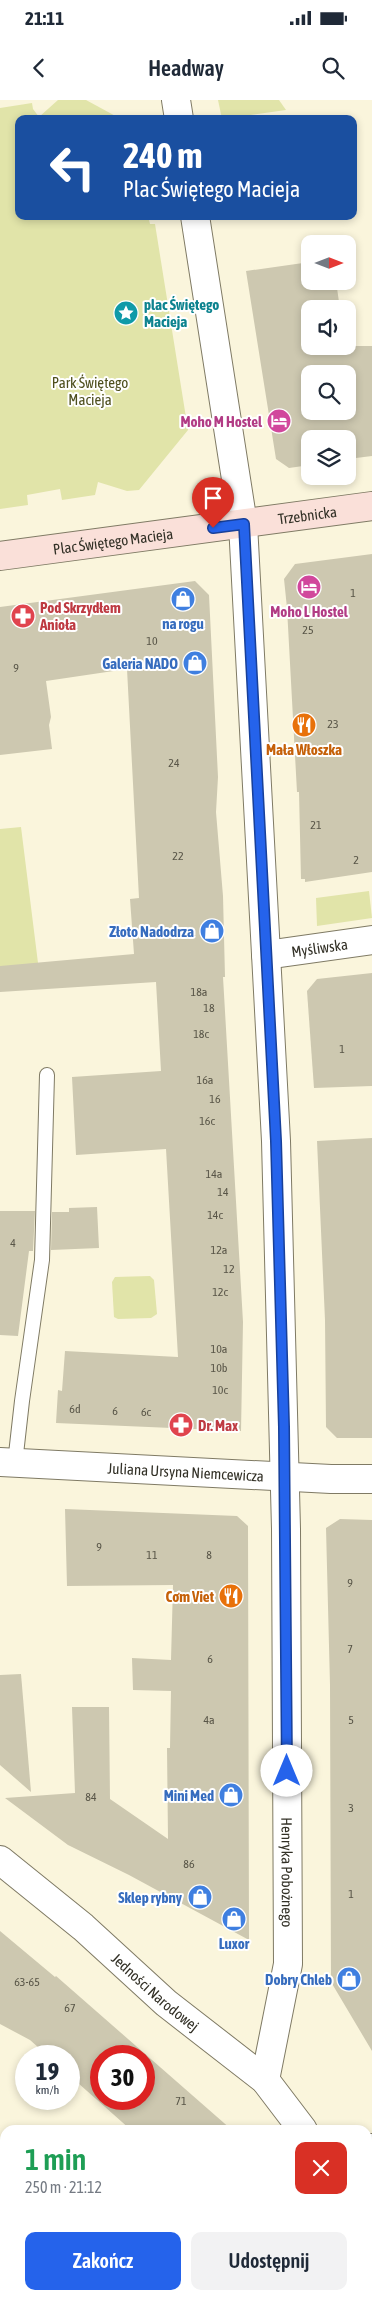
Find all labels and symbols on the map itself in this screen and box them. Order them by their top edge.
north arrow [301,235,356,290]
place label: plac Świętego Macieja [144,296,219,330]
place icon: plac Świętego Macieja [113,300,139,326]
park label: Park Świętego Macieja [52,374,128,408]
hotel icon: Moho M Hostel [266,408,292,434]
place label: Moho M Hostel [180,413,263,430]
pin [192,477,234,528]
street label: Trzebnicka [277,502,338,527]
street label: Plac Świętego Macieja [52,524,174,557]
hotel icon: Moho L Hostel [296,574,322,600]
shop icon: na rogu [170,586,196,612]
house number: 1 [350,586,356,600]
place label: Pod Skrzydłem Anioła [39,599,121,633]
pharmacy icon: Pod Skrzydłem Anioła [10,603,36,629]
place label: Moho L Hostel [270,603,349,620]
place label: na rogu [162,615,204,632]
house number: 25 [302,623,314,637]
house number: 10 [146,634,158,648]
shop icon: Galeria NADO [182,650,208,676]
place label: Galeria NADO [102,655,178,672]
house number: 9 [13,661,19,675]
restaurant icon: Mała Włoszka [291,712,317,738]
house number: 23 [327,717,339,731]
place label: Mała Włoszka [266,741,342,758]
house number: 24 [168,756,180,770]
house number: 21 [310,818,322,832]
house number: 22 [172,849,184,863]
house number: 2 [353,853,359,867]
shop icon: Złoto Nadodrza [199,918,225,944]
place label: Złoto Nadodrza [109,923,194,940]
street label: Myśliwska [290,935,349,960]
house number: 18a [191,985,207,999]
house number: 18 [203,1001,215,1015]
house number: 18c [193,1027,209,1041]
house number: 1 [339,1042,345,1056]
house number: 16a [197,1073,213,1087]
house number: 16 [209,1092,221,1106]
house number: 16c [199,1114,215,1128]
house number: 14a [206,1167,222,1181]
house number: 14 [217,1185,229,1199]
house number: 14c [207,1208,223,1222]
house number: 4 [10,1236,16,1250]
house number: 12a [211,1243,227,1257]
house number: 12 [223,1262,235,1276]
house number: 12c [212,1285,228,1299]
house number: 10a [211,1342,227,1356]
house number: 10b [211,1361,228,1375]
house number: 10c [212,1383,228,1397]
house number: 6d [69,1402,81,1416]
house number: 6 [112,1404,118,1418]
house number: 6c [141,1405,152,1419]
pharmacy icon: Dr. Max [168,1412,194,1438]
place label: Dr. Max [198,1417,238,1434]
street label: Juliana Ursyna Niemcewicza [107,1459,264,1484]
house number: 9 [96,1540,102,1554]
house number: 11 [146,1548,158,1562]
house number: 8 [206,1548,212,1562]
house number: 9 [347,1576,353,1590]
restaurant icon: Cơm Viet [218,1583,244,1609]
place label: Cơm Viet [165,1588,215,1605]
house number: 7 [347,1642,353,1656]
house number: 6 [207,1652,213,1666]
house number: 4a [203,1713,215,1727]
house number: 5 [348,1713,354,1727]
position arrow [260,1744,312,1796]
shop icon: Mini Med [218,1782,244,1808]
place label: Mini Med [164,1787,214,1804]
house number: 84 [85,1790,97,1804]
house number: 3 [348,1801,354,1815]
street label: Henryka Pobożnego [279,1817,296,1927]
house number: 86 [183,1857,195,1871]
shop icon: Sklep rybny [187,1884,213,1910]
house number: 1 [348,1887,354,1901]
place label: Sklep rybny [118,1889,183,1906]
shop icon: Luxor [221,1906,247,1932]
place label: Luxor [219,1935,250,1952]
street label: Jedności Narodowej [109,1949,203,2034]
shop icon: Dobry Chleb [336,1966,362,1992]
place label: Dobry Chleb [265,1971,332,1988]
house number: 63-65 [14,1975,40,1989]
house number: 67 [64,2001,76,2015]
speed limit sign: 30 [90,2045,155,2110]
house number: 71 [175,2094,187,2108]

